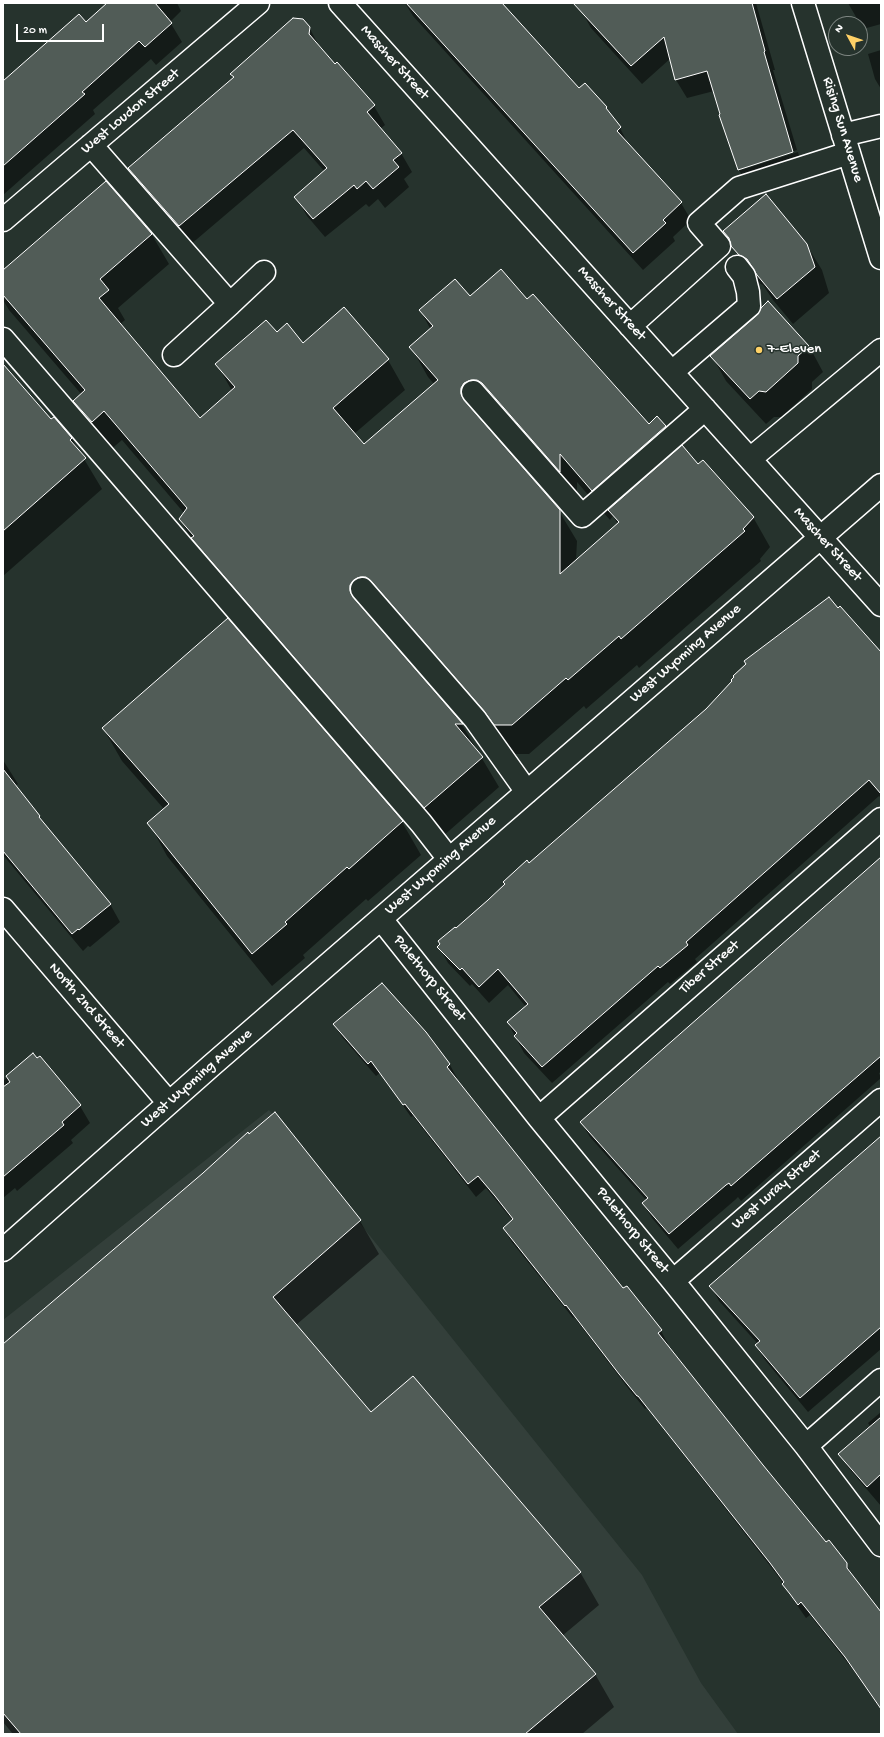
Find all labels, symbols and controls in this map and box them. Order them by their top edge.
scale bar [18,16,106,42]
north arrow [828,16,868,56]
street label: Mascher Street [356,22,432,104]
text: N [833,22,846,36]
text: 20 m [23,24,47,38]
street label: West Loudon Street [78,65,184,159]
street label: Rising Sun Avenue [817,75,867,185]
street label: Mascher Street [573,263,649,345]
place label: 7-Eleven [767,341,821,359]
marker: 7-Eleven [754,345,764,355]
street label: Mascher Street [789,504,865,586]
street label: West Wyoming Avenue [627,601,745,707]
street label: West Wyoming Avenue [382,813,500,919]
street label: Palethorp Street [389,932,469,1026]
street label: Tiber Street [676,937,744,999]
street label: North 2nd Street [44,960,128,1052]
street label: West Wyoming Avenue [138,1026,256,1132]
street label: West Luray Street [729,1146,825,1234]
street label: Palethorp Street [592,1184,672,1278]

